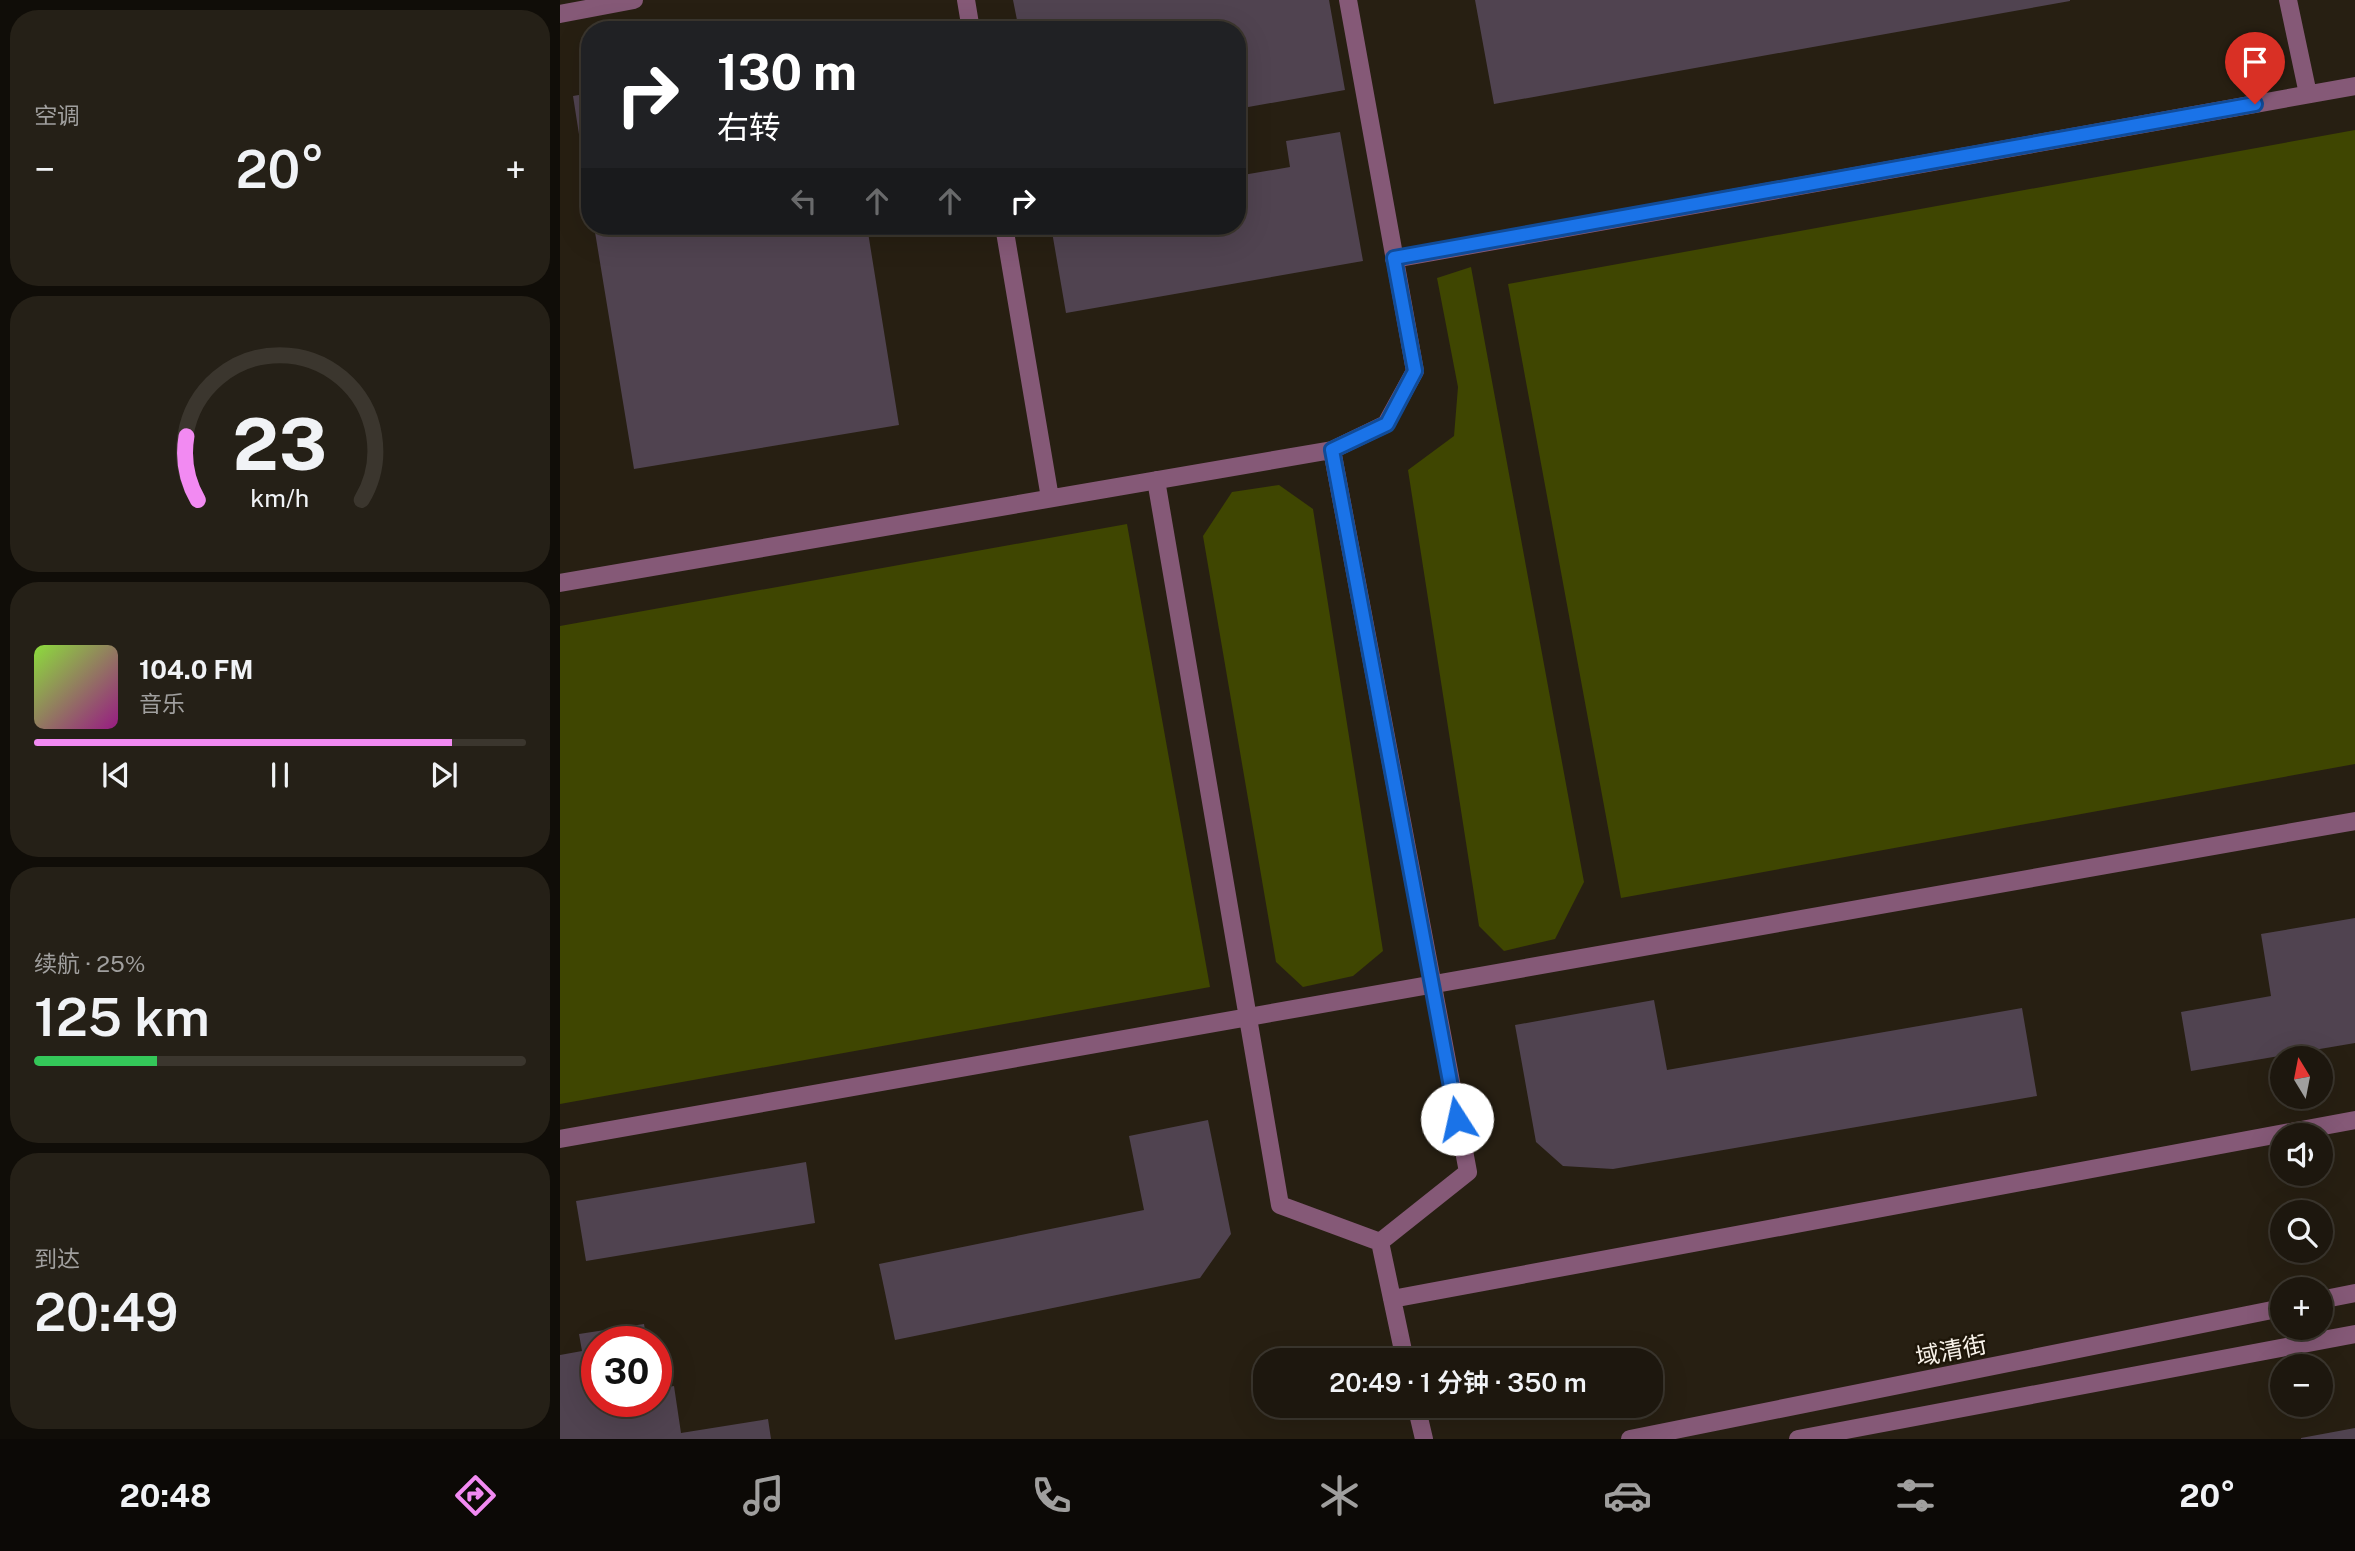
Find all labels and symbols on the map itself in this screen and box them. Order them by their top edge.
pin [2225,32,2285,104]
north arrow [2270,1046,2333,1110]
position arrow [1420,1082,1494,1156]
speed limit sign: 30 [581,1326,672,1417]
street label: 域清街 [1913,1329,1989,1371]

